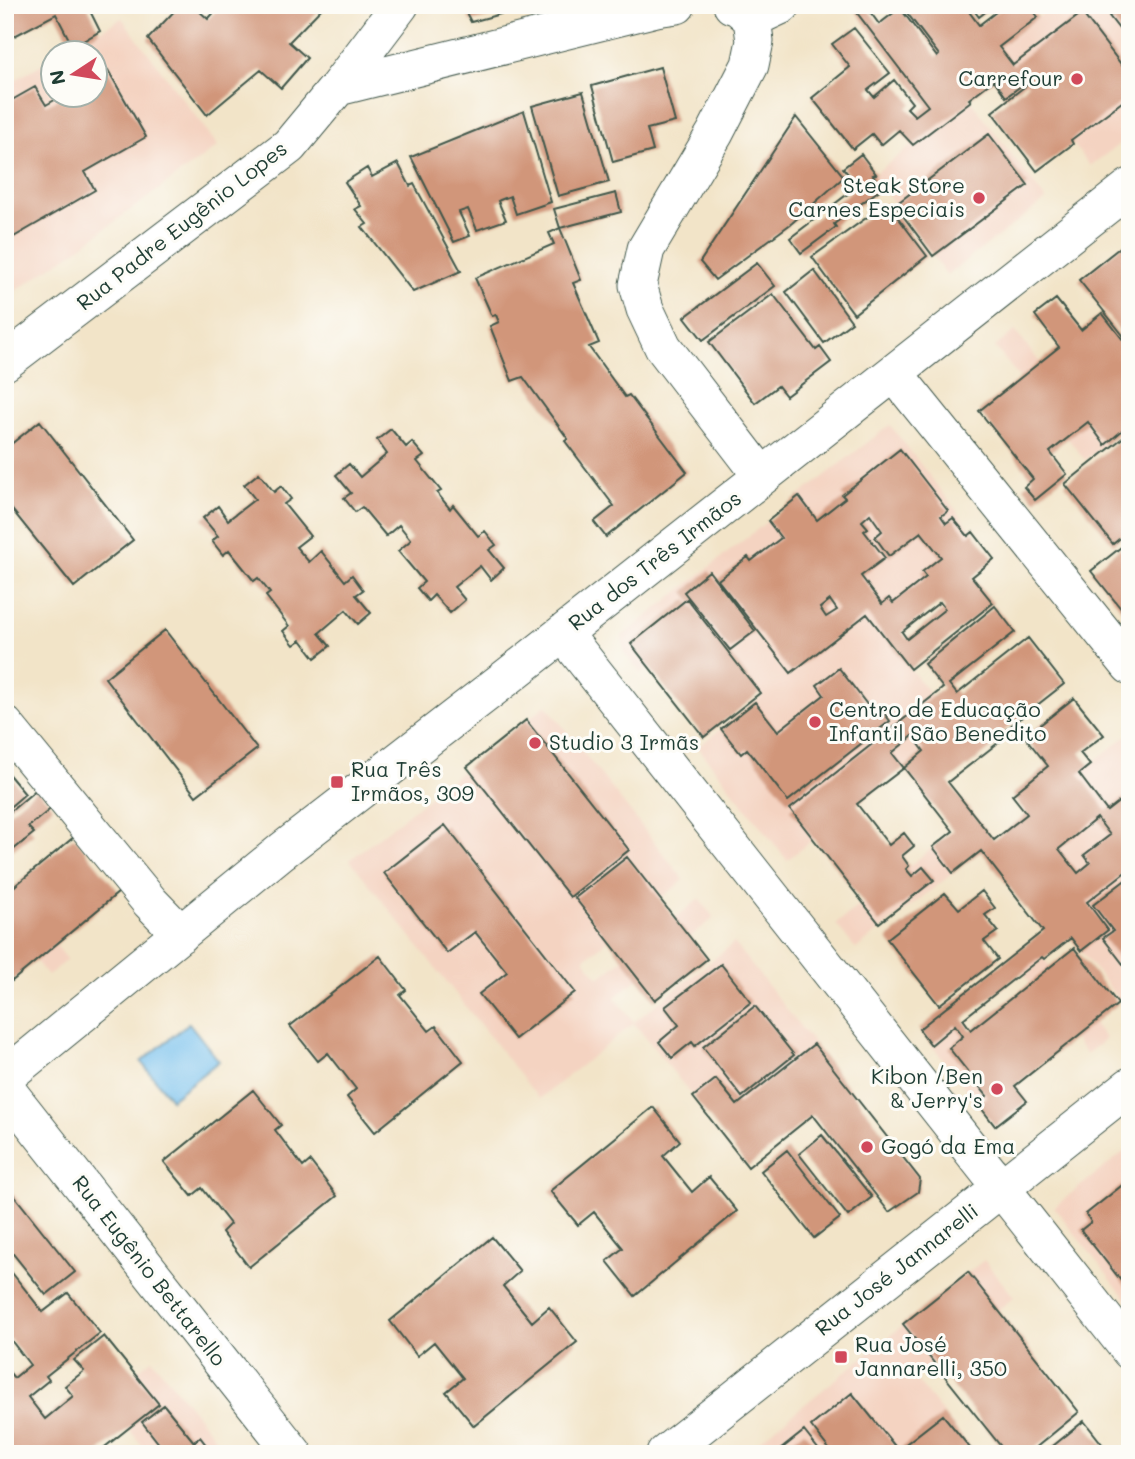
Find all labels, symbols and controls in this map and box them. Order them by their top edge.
north arrow [38,38,108,108]
place label: Carrefour [958,64,1063,91]
text: N [43,68,71,87]
marker: Carrefour [1069,71,1085,87]
street label: Rua Padre Eugênio Lopes [70,134,292,315]
place label: Steak Store Carnes Especiais [788,171,965,222]
marker: Steak Store Carnes Especiais [971,190,987,206]
street label: Rua dos Três Irmãos [562,484,746,636]
place label: Centro de Educação Infantil São Benedito [829,695,1047,746]
marker: Centro de Educação Infantil São Benedito [807,714,823,730]
place label: Studio 3 Irmãs [549,728,699,755]
marker: Studio 3 Irmãs [527,735,543,751]
place label: Rua Três Irmãos, 309 [351,755,474,806]
marker: Rua Três Irmãos, 309 [329,774,345,790]
place label: Kibon /Ben & Jerry's [871,1062,983,1113]
marker: Kibon /Ben & Jerry's [989,1081,1005,1097]
place label: Gogó da Ema [881,1132,1015,1159]
marker: Gogó da Ema [859,1139,875,1155]
street label: Rua Eugênio Bettarello [67,1169,233,1371]
street label: Rua José Jannarelli [809,1197,983,1341]
place label: Rua José Jannarelli, 350 [855,1330,1007,1381]
marker: Rua José Jannarelli, 350 [833,1349,849,1365]

